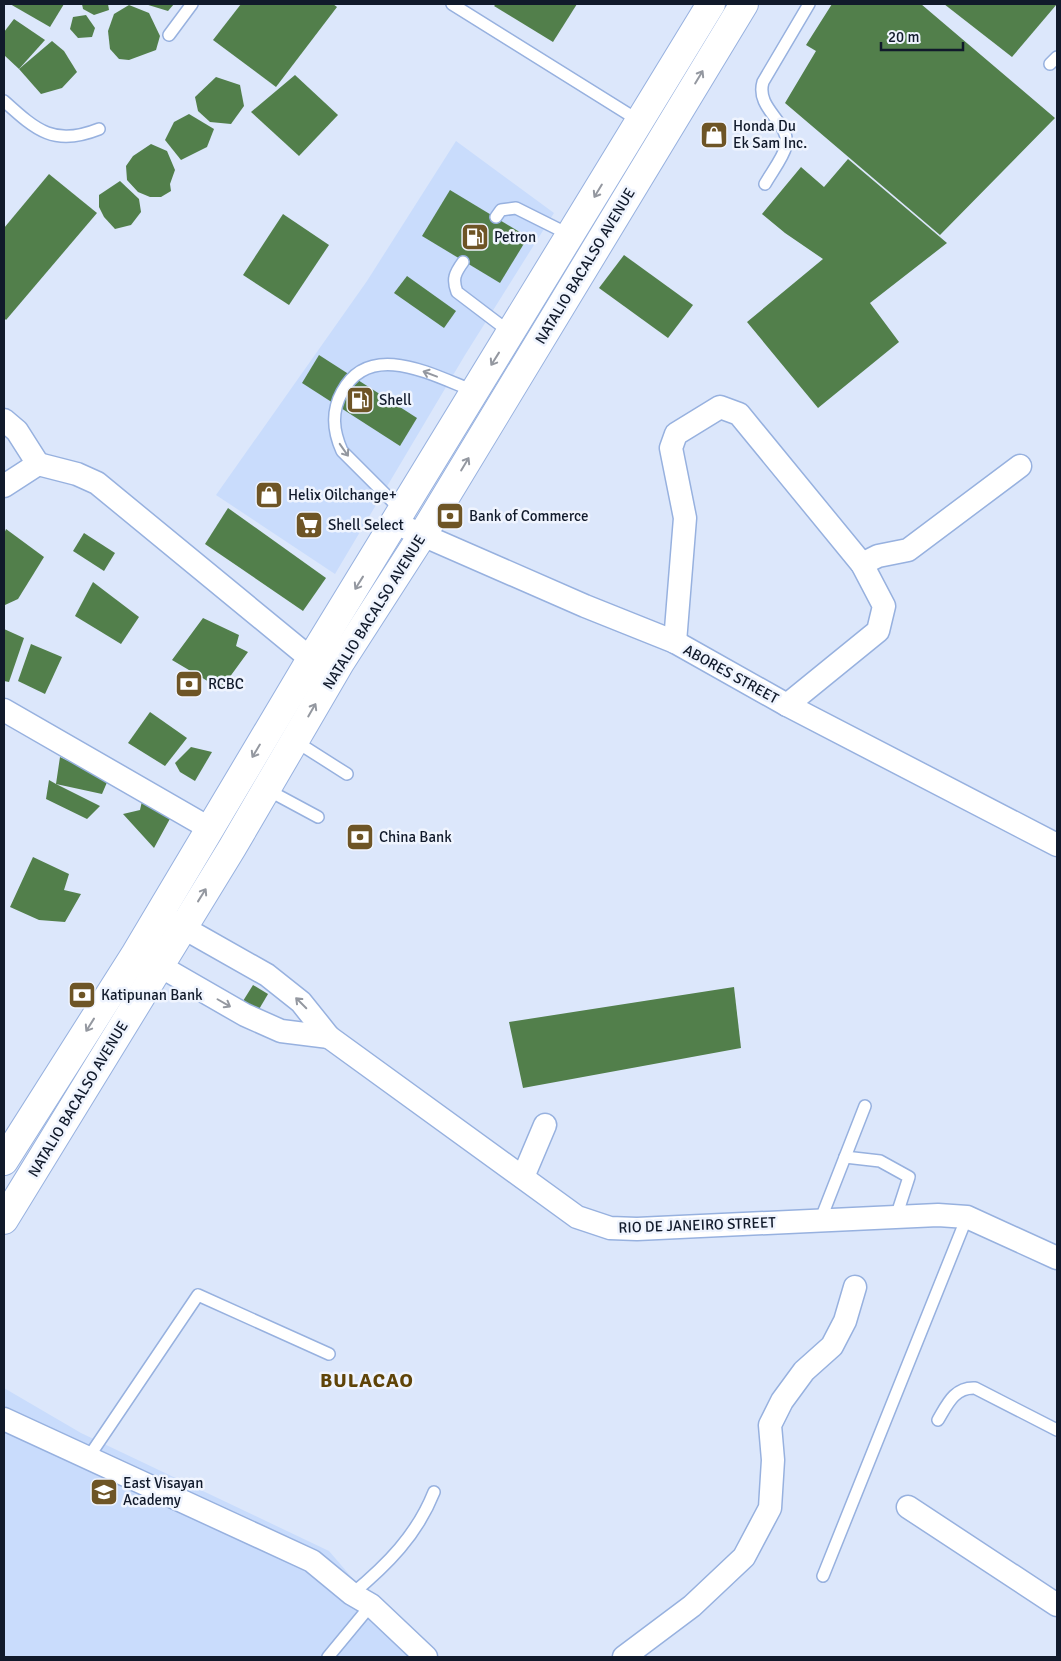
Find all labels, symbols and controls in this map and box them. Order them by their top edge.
scale bar [881,20,964,52]
text: 20 m [888,28,919,46]
one-way arrow [695,71,705,85]
place label: Honda Du Ek Sam Inc. [733,117,807,152]
shop icon: Honda Du Ek Sam Inc. [699,120,729,150]
one-way arrow [593,183,603,197]
street label: NATALIO BACALSO AVENUE [531,185,639,347]
fuel station icon: Petron [460,222,490,252]
place label: Petron [494,228,536,246]
one-way arrow [490,352,500,366]
one-way arrow [423,369,438,378]
fuel station icon: Shell [345,385,375,415]
place label: Shell [379,391,412,409]
one-way arrow [338,443,349,457]
one-way arrow [461,458,471,472]
shop icon: Helix Oilchange+ [254,480,284,510]
place label: Helix Oilchange+ [288,486,397,504]
bank icon: Bank of Commerce [435,501,465,531]
place label: Bank of Commerce [469,507,589,525]
supermarket icon: Shell Select [294,510,324,540]
place label: Shell Select [328,516,404,534]
street label: NATALIO BACALSO AVENUE [319,531,429,693]
one-way arrow [353,575,363,589]
street label: ABORES STREET [680,640,782,708]
bank icon: RCBC [174,669,204,699]
place label: RCBC [208,675,244,693]
one-way arrow [308,704,318,718]
one-way arrow [250,744,260,758]
bank icon: China Bank [345,822,375,852]
place label: China Bank [379,828,452,846]
one-way arrow [197,888,208,902]
bank icon: Katipunan Bank [67,980,97,1010]
place label: Katipunan Bank [101,986,203,1004]
one-way arrow [295,997,307,1009]
one-way arrow [217,998,231,1008]
street label: NATALIO BACALSO AVENUE [24,1018,132,1180]
one-way arrow [85,1018,96,1032]
street label: RIO DE JANEIRO STREET [618,1213,777,1237]
district label: BULACAO [320,1368,414,1393]
place label: East Visayan Academy [123,1474,203,1509]
school or university icon: East Visayan Academy [89,1477,119,1507]

